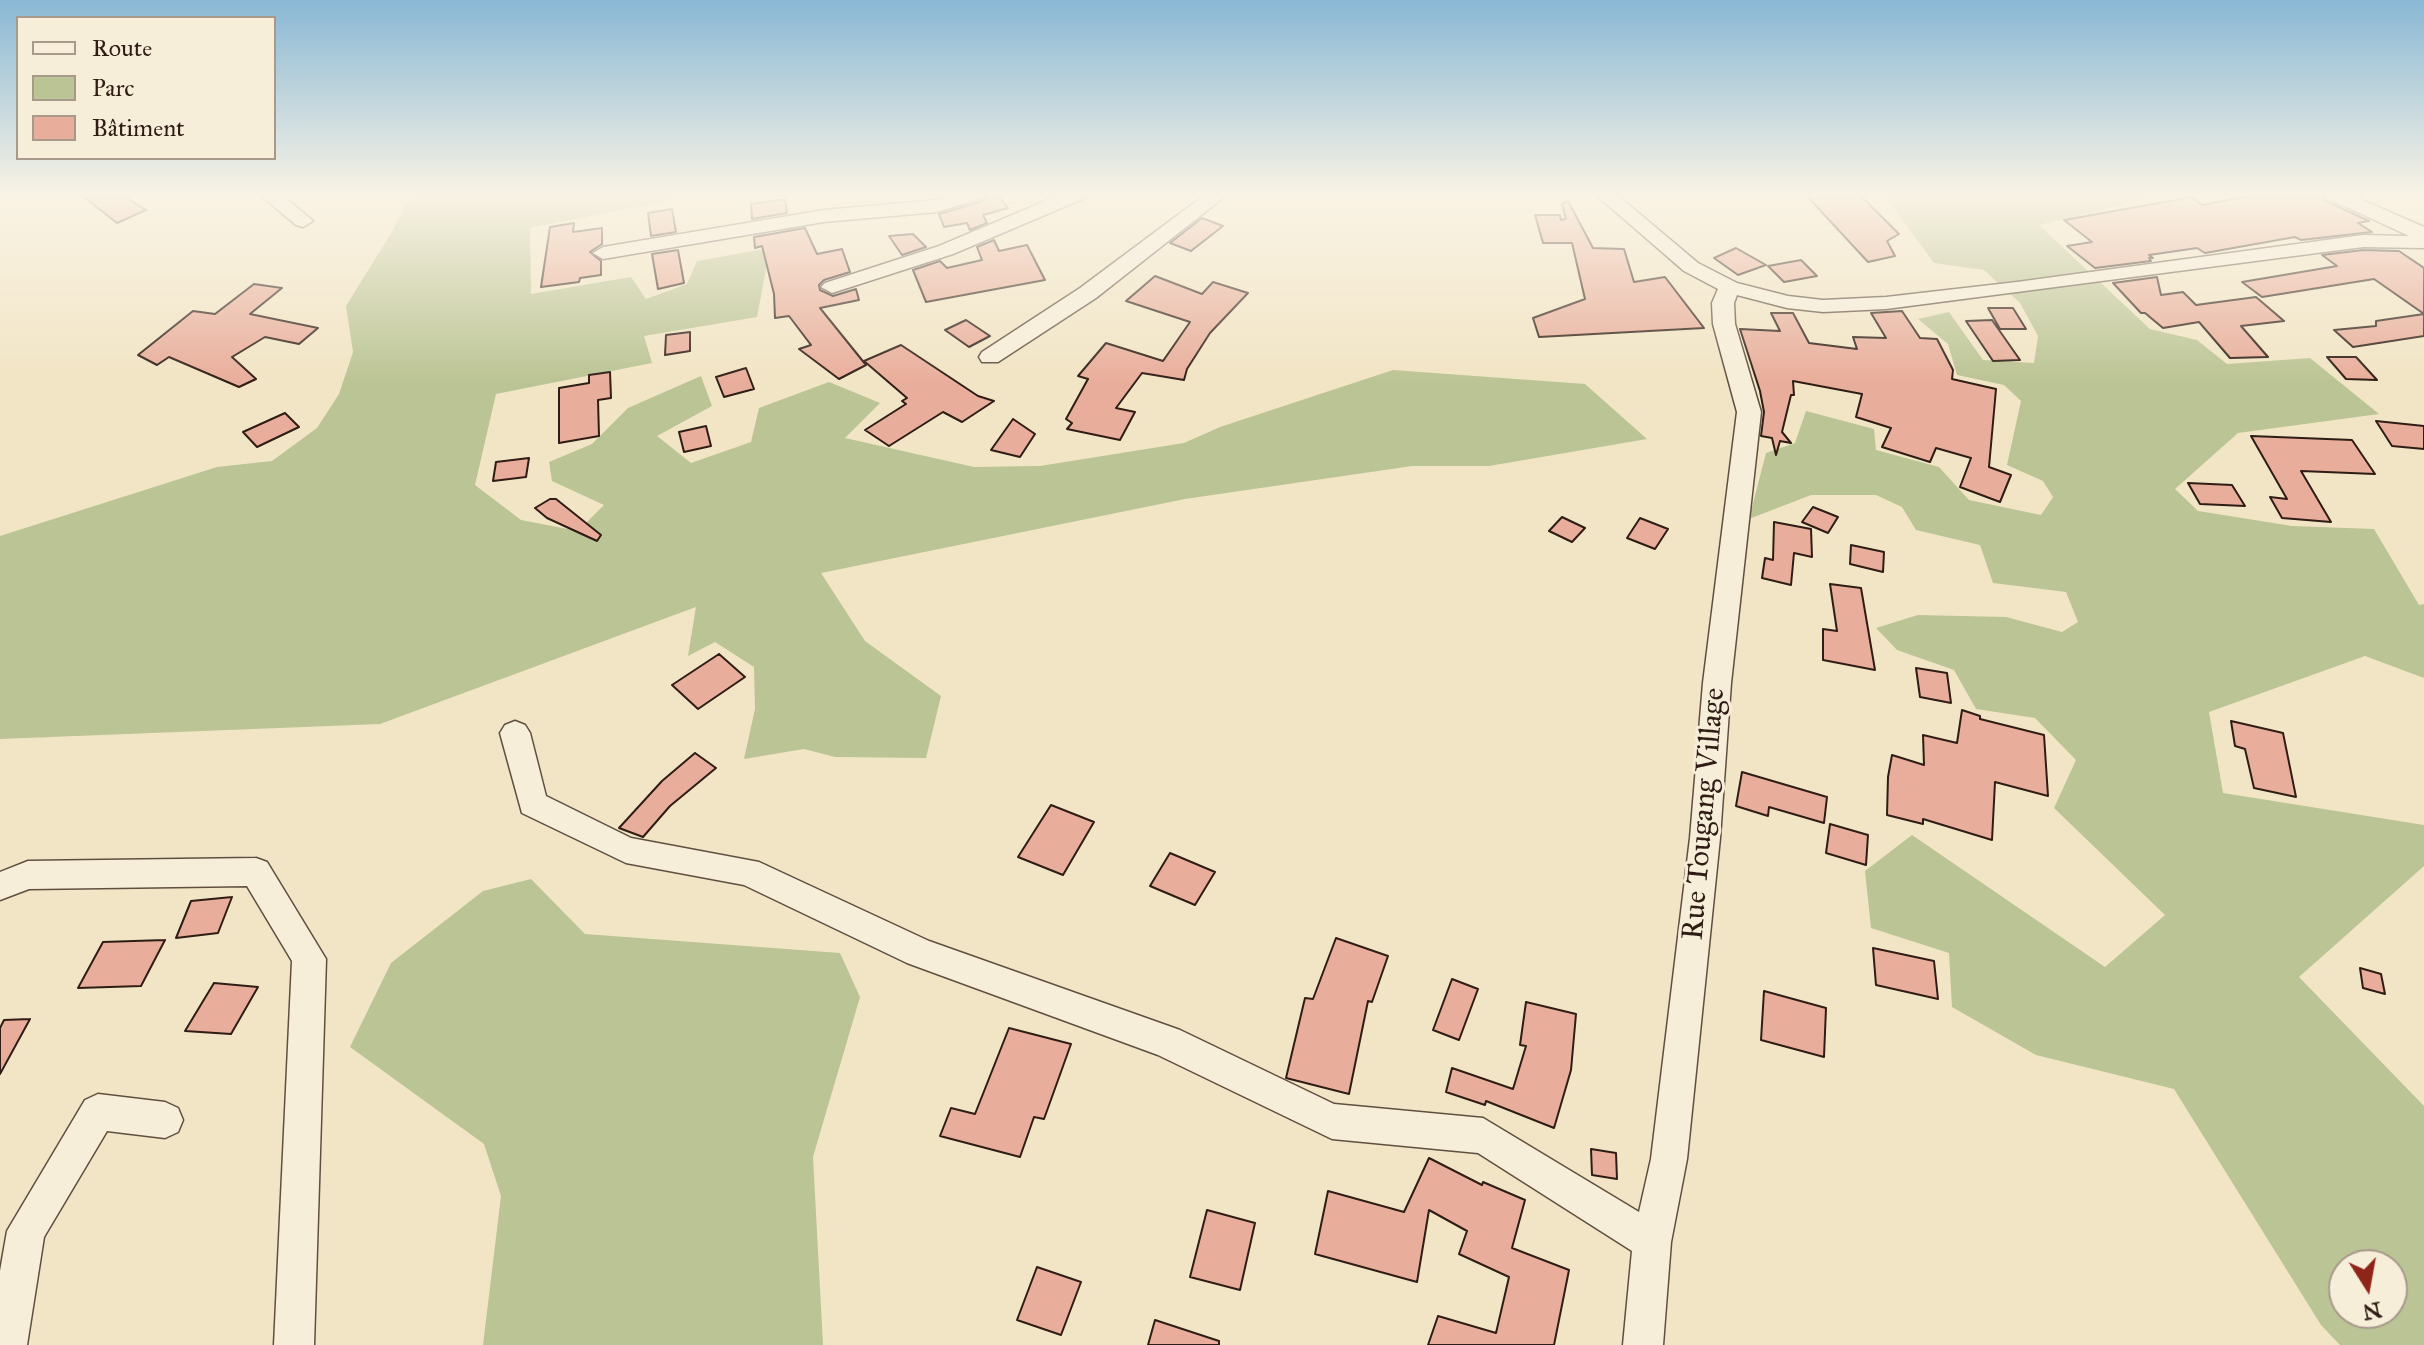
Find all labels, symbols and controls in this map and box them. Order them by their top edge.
legend [16,16,276,160]
text: Route [92,33,152,63]
text: Parc [92,73,134,103]
text: Bâtiment [92,113,185,143]
street label: Rue Tougang Village [1676,686,1734,942]
north arrow [2328,1249,2408,1329]
text: N [2361,1296,2384,1326]

